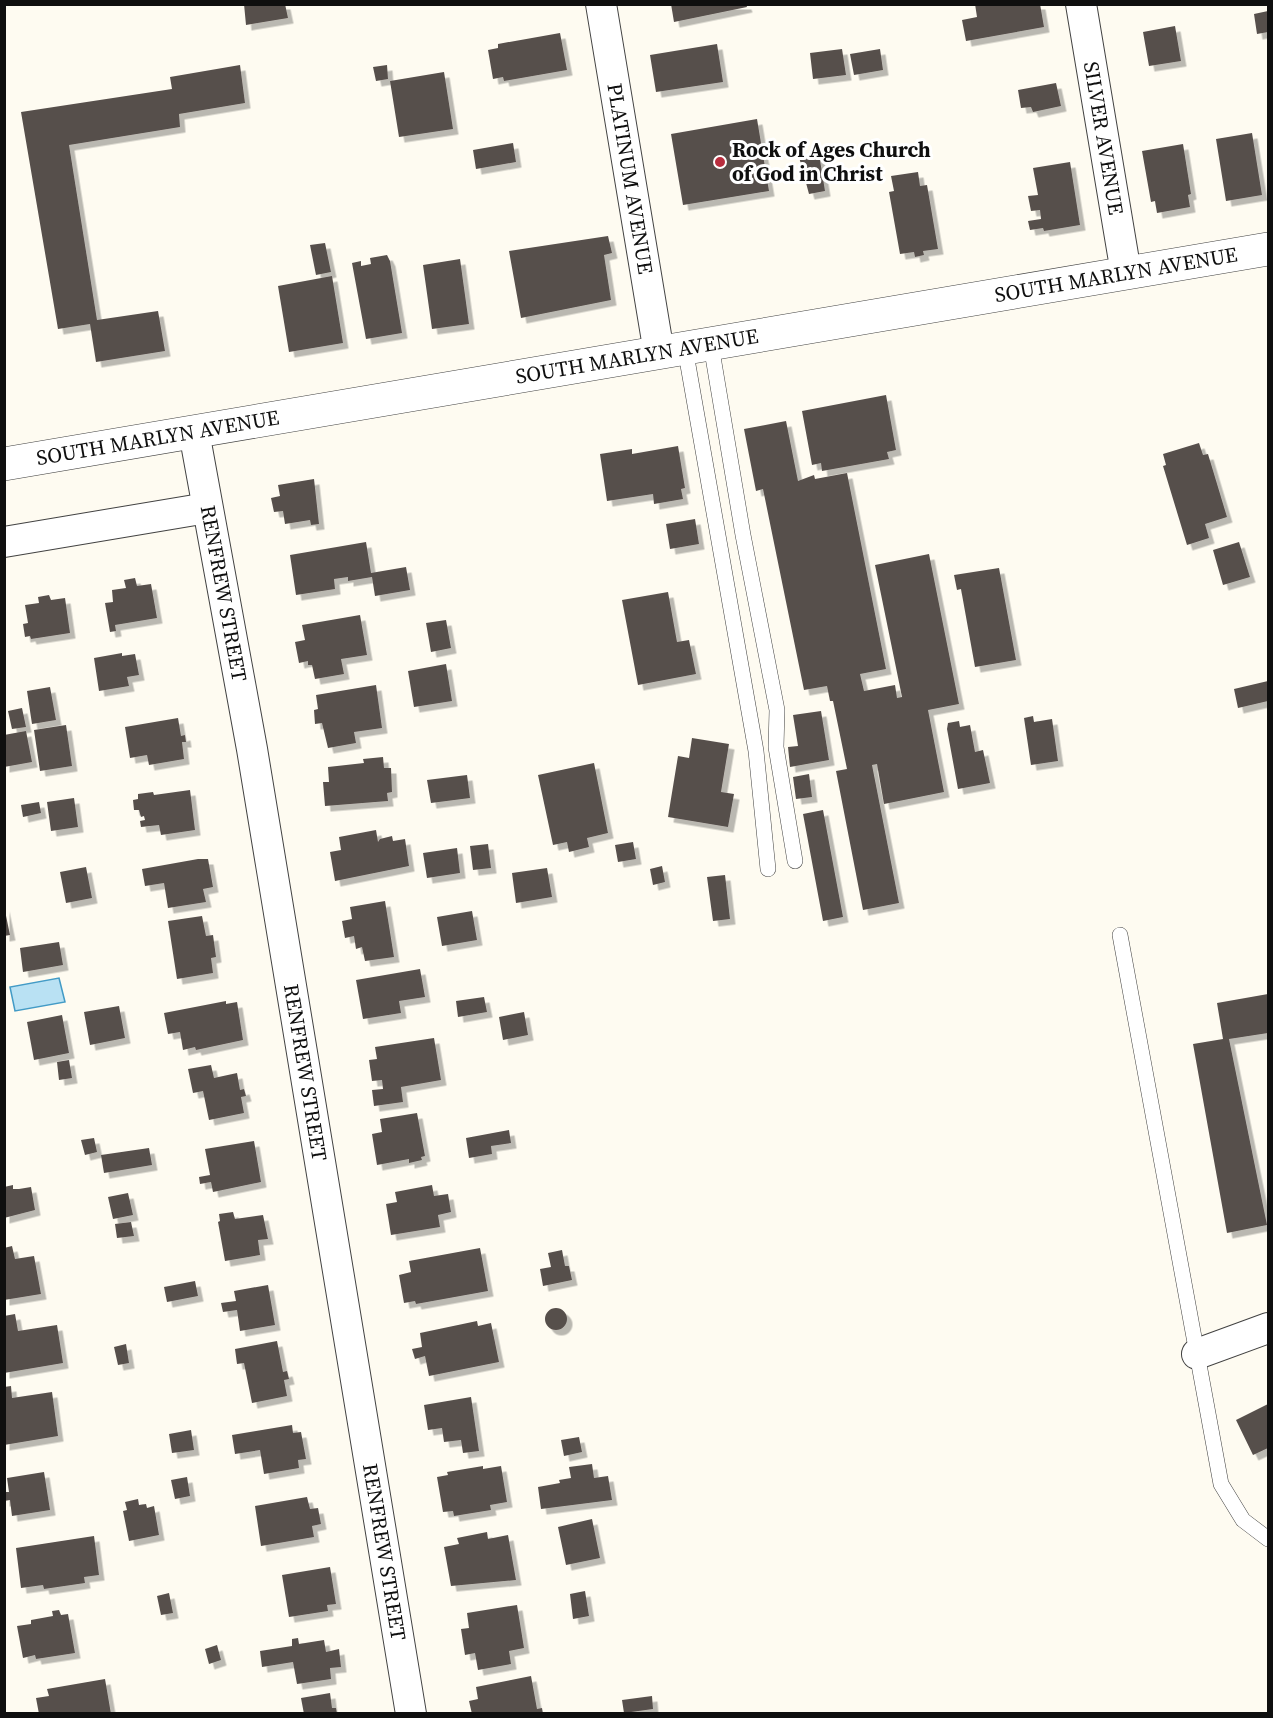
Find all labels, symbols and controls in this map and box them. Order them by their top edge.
street label: SILVER AVENUE [1077,59,1131,217]
street label: PLATINUM AVENUE [600,81,661,276]
place label: Rock of Ages Church of God in Christ [732,135,931,188]
marker: Rock of Ages Church of God in Christ [713,155,727,169]
street label: SOUTH MARLYN AVENUE [992,239,1239,309]
street label: SOUTH MARLYN AVENUE [513,321,760,391]
street label: SOUTH MARLYN AVENUE [34,402,281,472]
street label: RENFREW STREET [194,503,254,684]
street label: RENFREW STREET [277,982,335,1163]
street label: RENFREW STREET [356,1461,414,1643]

